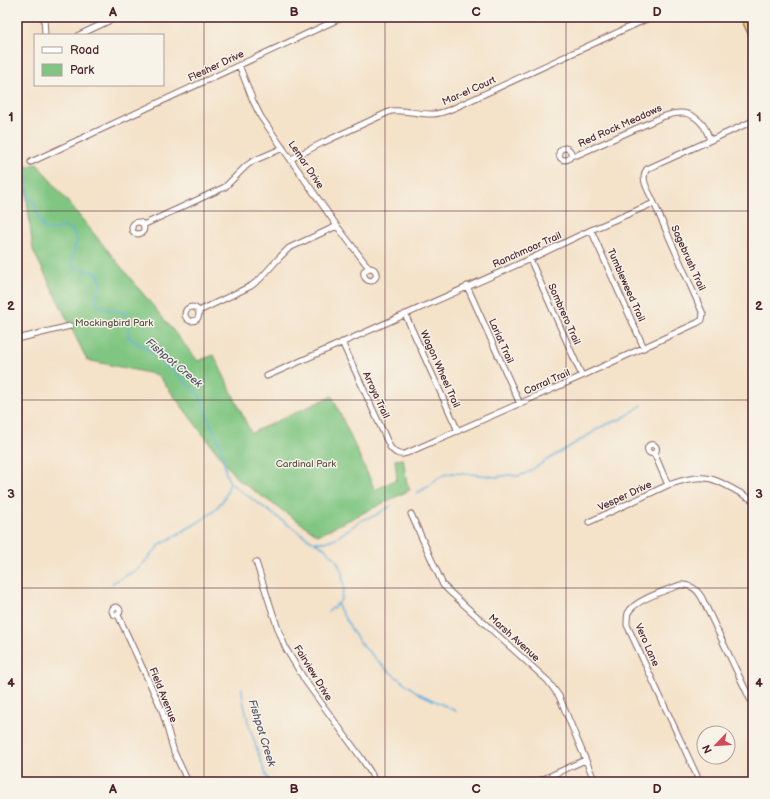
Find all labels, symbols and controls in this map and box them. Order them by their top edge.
text: A [108,4,117,20]
text: B [289,4,299,20]
text: C [471,4,481,20]
text: D [652,4,662,20]
legend [34,34,164,86]
text: Road [70,43,99,58]
street label: Flesher Drive [186,48,246,84]
text: Park [70,63,94,78]
street label: Mar-el Court [440,74,498,108]
street label: Red Rock Meadows [576,102,664,150]
text: 1 [8,109,14,125]
text: 1 [756,109,762,125]
street label: Lemar Drive [286,139,326,191]
street label: Sagebrush Trail [668,223,708,293]
street label: Ranchmoor Trail [491,229,563,271]
street label: Tumbleweed Trail [605,247,647,323]
street label: Sombrero Trail [545,282,583,346]
text: 2 [7,298,15,314]
text: 2 [755,298,763,314]
park label: Mockingbird Park [75,317,153,329]
street label: Lariat Trail [486,317,516,365]
street label: Wagon Wheel Trail [418,328,462,410]
water label: Fishpot Creek [143,336,205,391]
street label: Corral Trail [522,367,572,397]
street label: Arroya Trail [360,370,392,420]
park label: Cardinal Park [276,458,336,470]
street label: Vesper Drive [596,478,654,514]
text: 3 [7,486,15,502]
text: 3 [755,486,763,502]
street label: Marsh Avenue [486,612,542,664]
street label: Vero Lane [632,622,662,668]
street label: Fairview Drive [291,643,335,703]
street label: Field Avenue [147,666,180,724]
text: 4 [7,675,15,691]
text: 4 [755,675,763,691]
water label: Fishpot Creek [246,698,279,769]
north arrow [696,725,736,765]
text: N [700,743,715,756]
text: A [108,781,117,797]
text: B [289,781,299,797]
text: C [471,781,481,797]
text: D [652,781,662,797]

